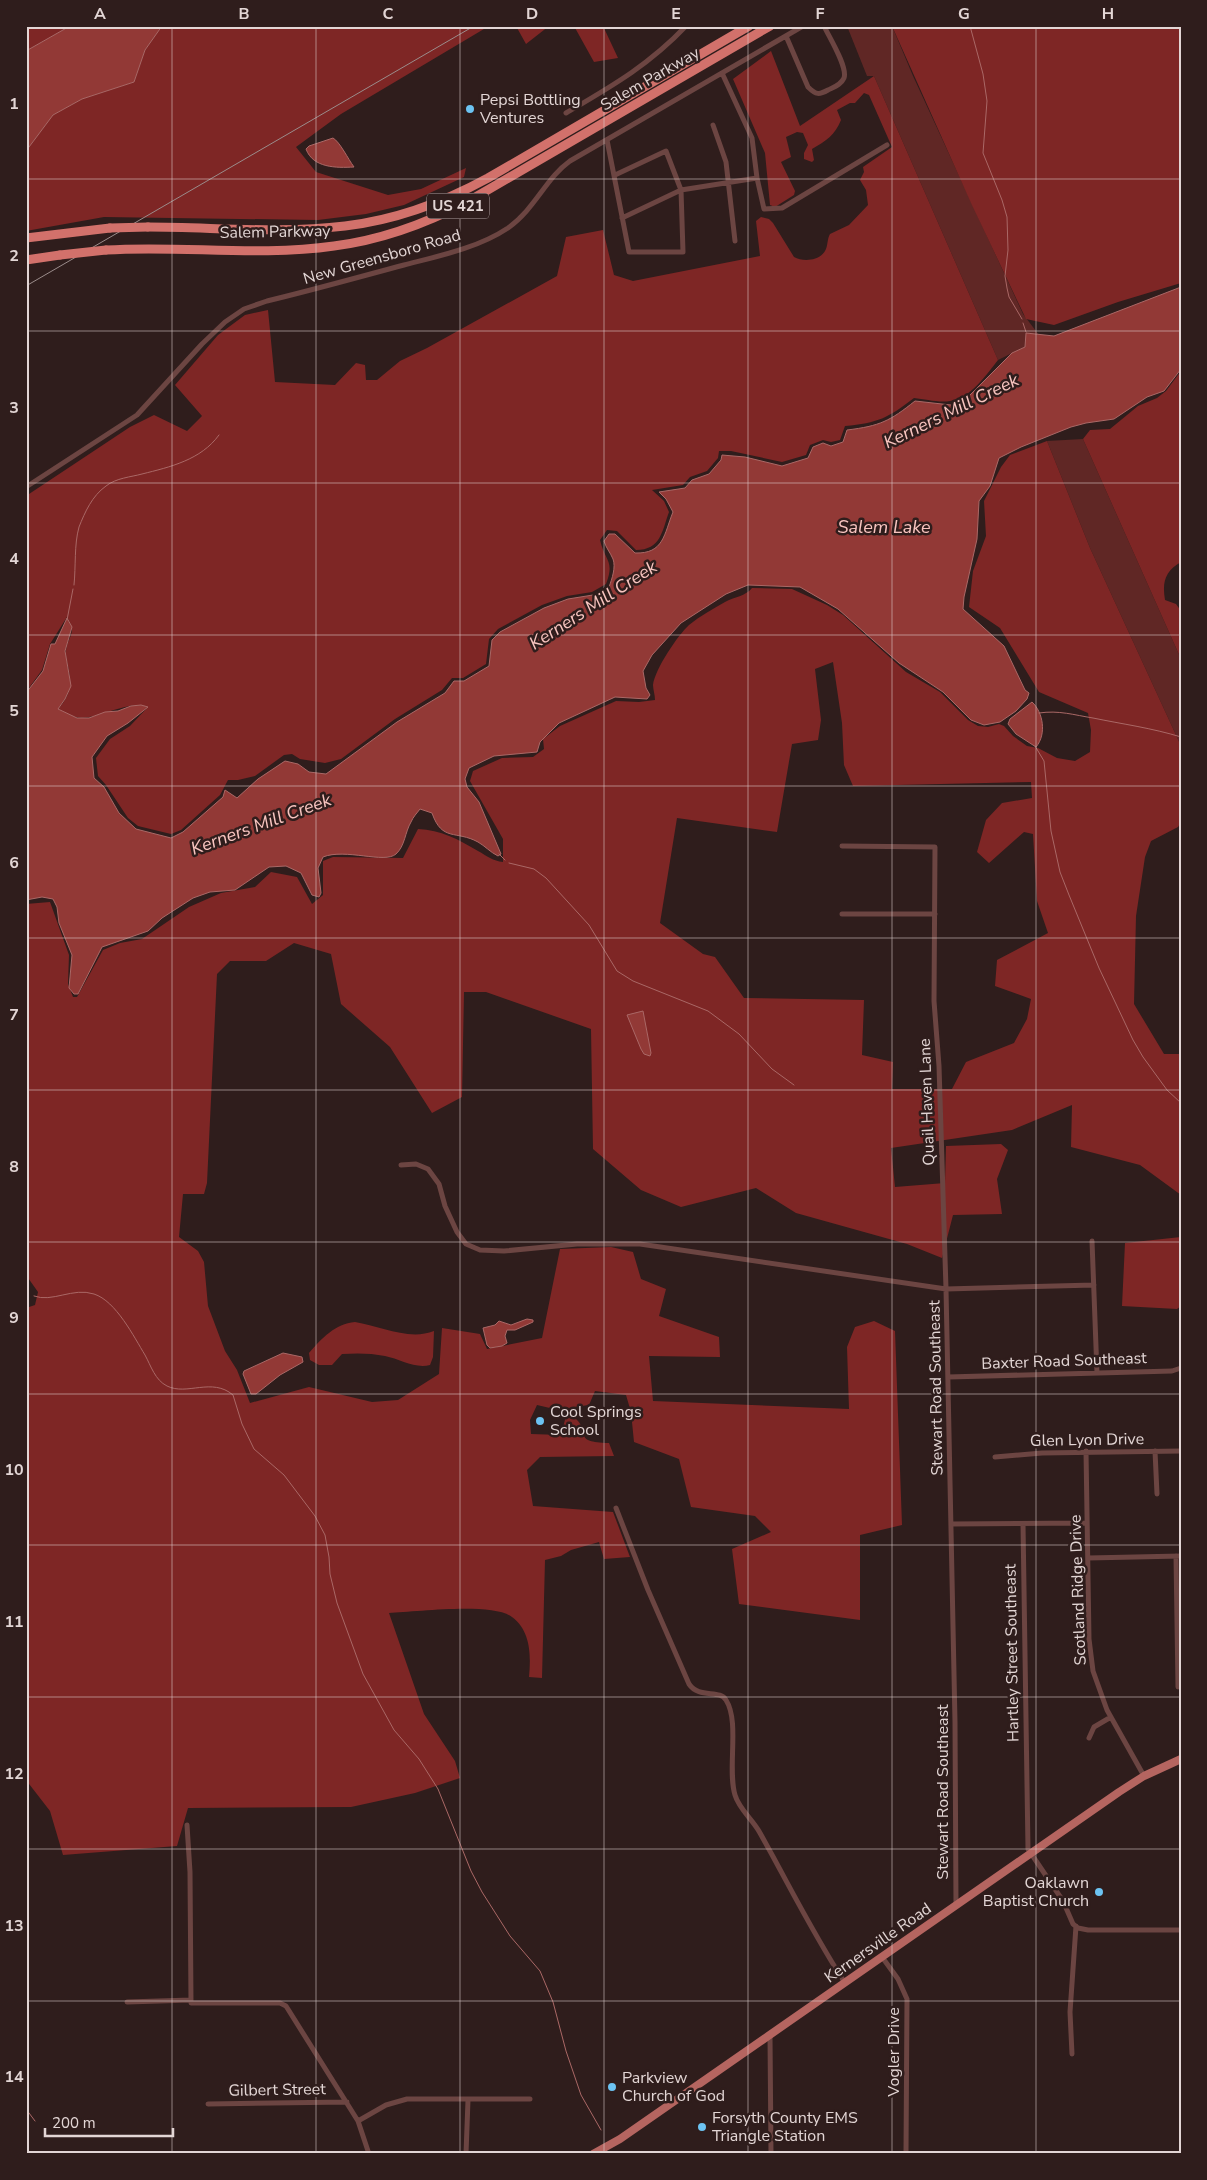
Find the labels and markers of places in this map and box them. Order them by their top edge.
place label: Pepsi Bottling Ventures [479,89,581,129]
marker: Pepsi Bottling Ventures [464,103,476,115]
place label: Cool Springs School [550,1401,642,1441]
marker: Cool Springs School [534,1415,546,1427]
place label: Oaklawn Baptist Church [983,1872,1089,1912]
marker: Oaklawn Baptist Church [1093,1886,1105,1898]
place label: Parkview Church of God [622,2067,725,2107]
marker: Parkview Church of God [606,2081,618,2093]
place label: Forsyth County EMS Triangle Station [712,2107,858,2147]
marker: Forsyth County EMS Triangle Station [696,2121,708,2133]

